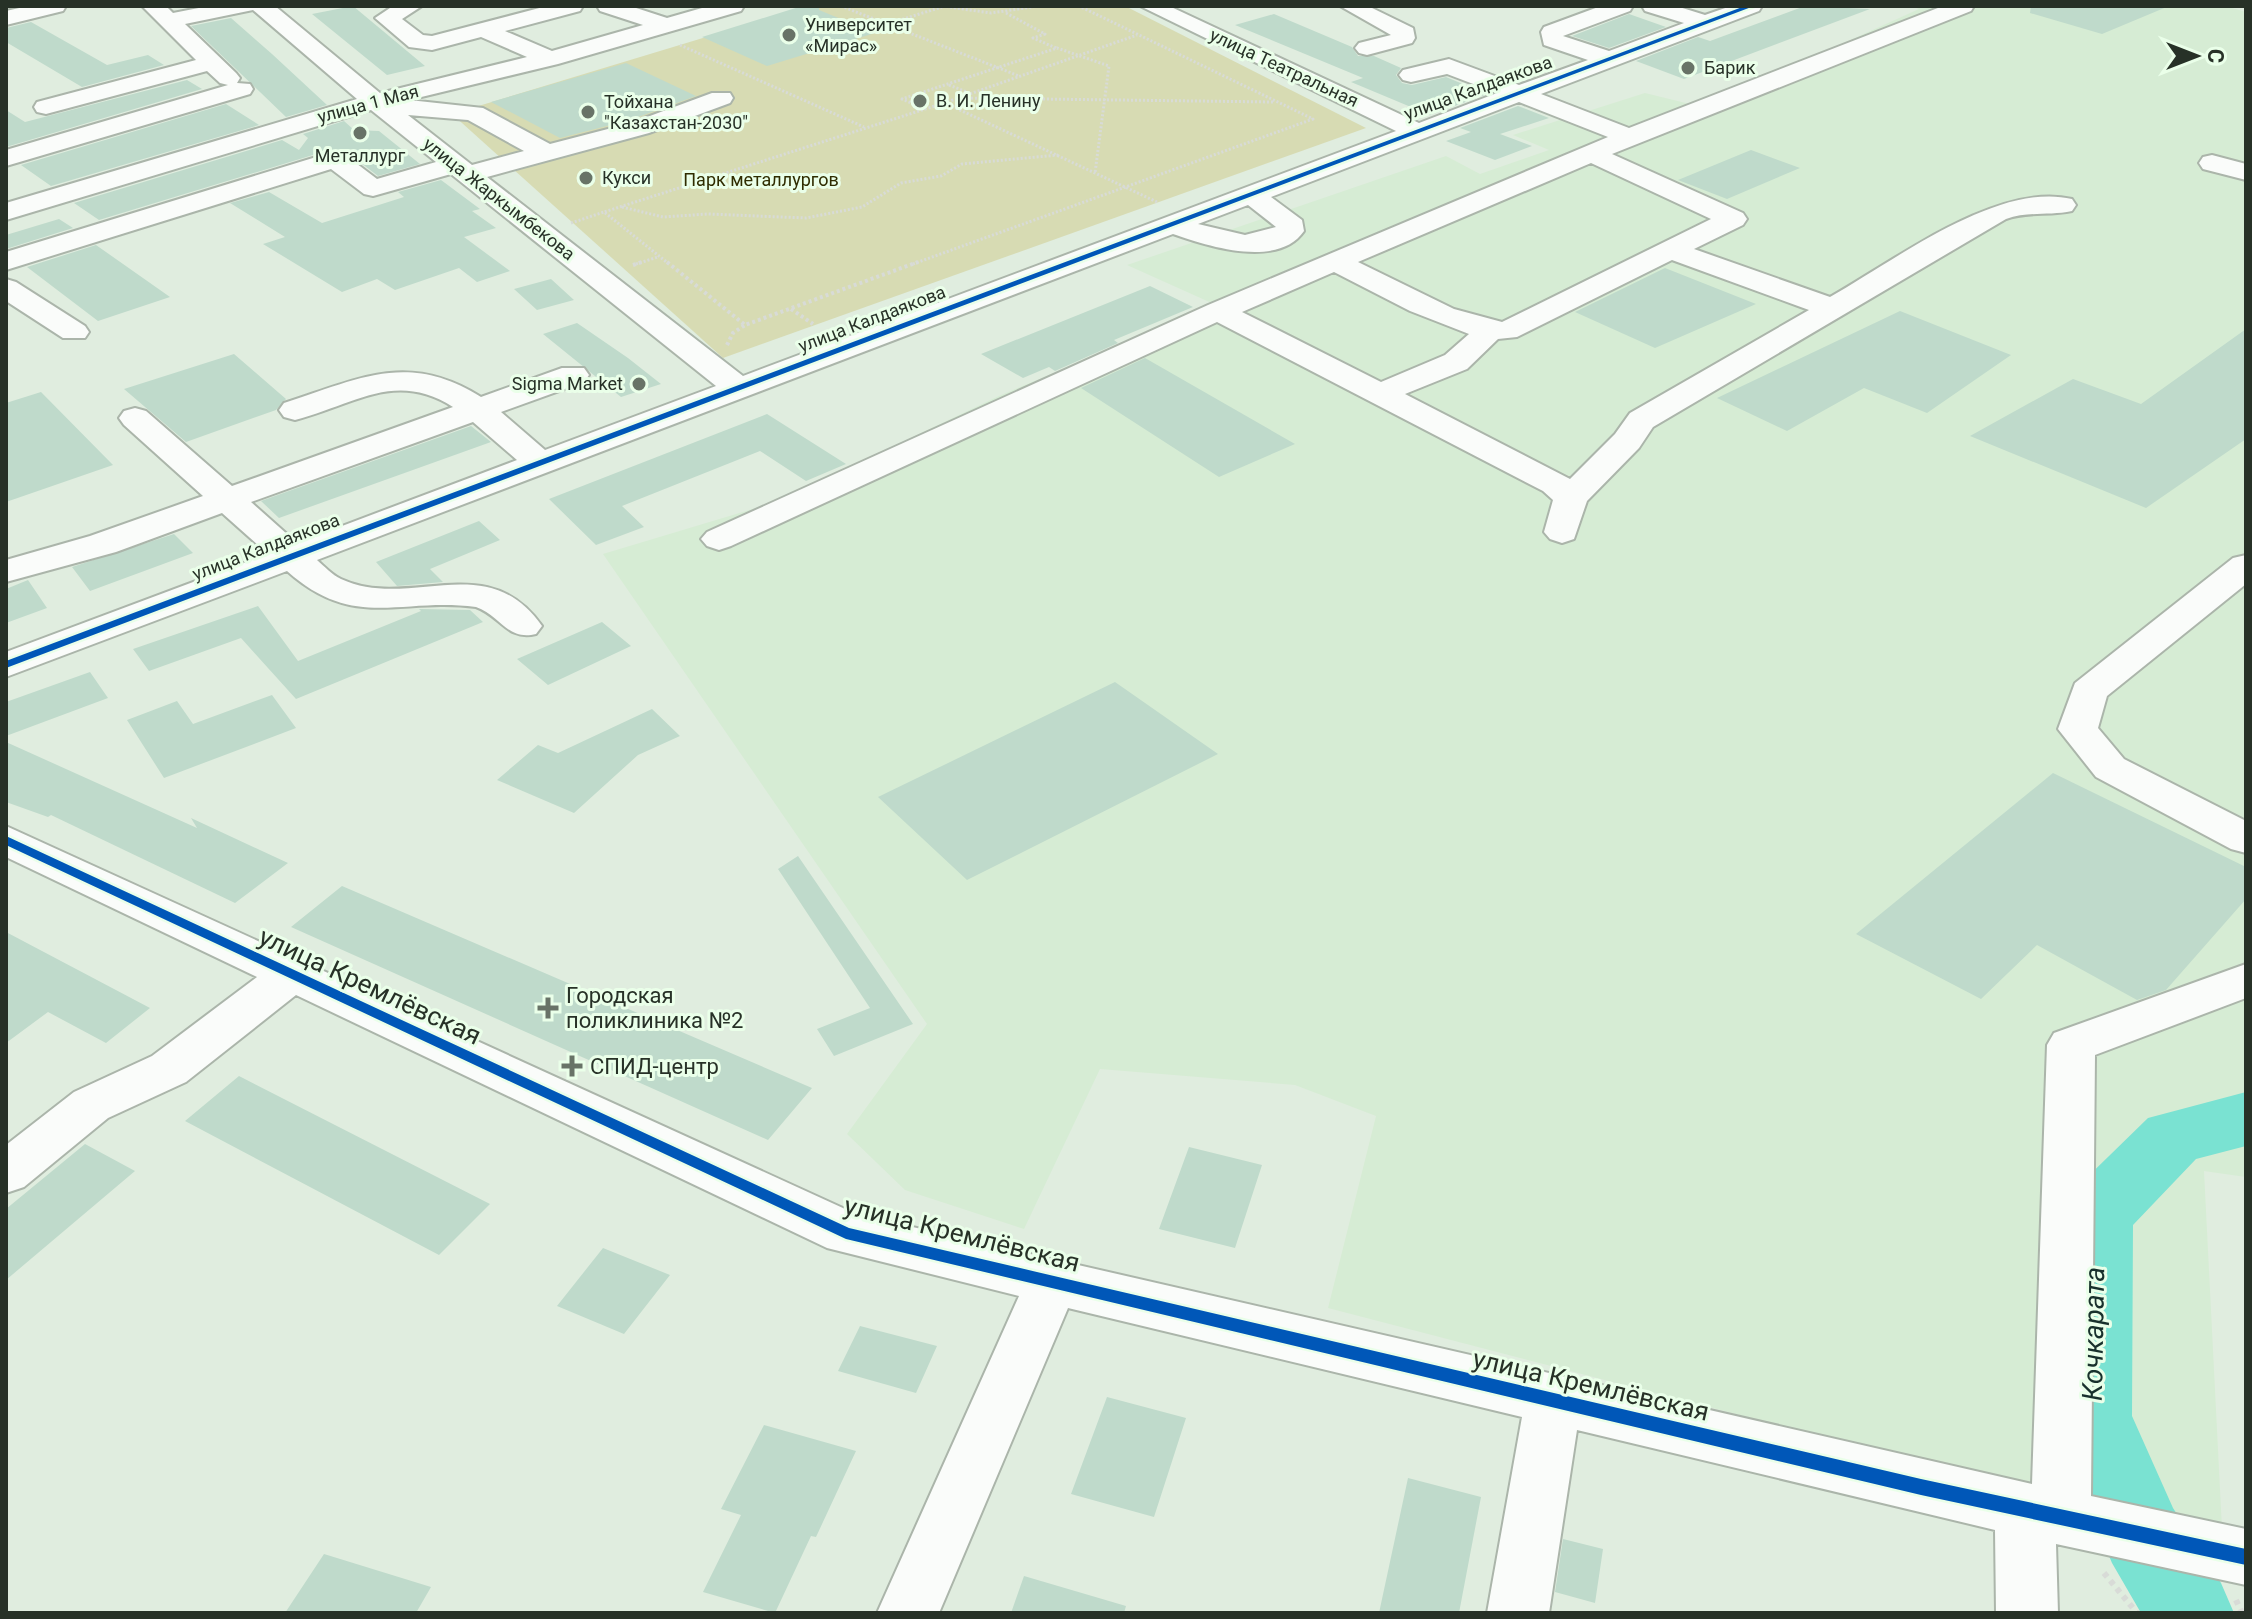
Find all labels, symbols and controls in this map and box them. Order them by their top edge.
place label: Университет «Мирас» [805,14,912,56]
north arrow [2156,16,2236,96]
street label: улица Театральная [1207,24,1362,111]
marker: Университет «Мирас» [780,26,798,44]
text: С [2203,49,2228,63]
street label: улица Калдаякова [1401,51,1555,124]
place label: Барик [1704,57,1756,78]
marker: Барик [1679,59,1697,77]
street label: улица 1 Мая [315,80,421,127]
place label: В. И. Ленину [936,90,1041,111]
place label: Тойхана "Казахстан-2030" [604,91,748,133]
marker: В. И. Ленину [911,92,929,110]
marker: Тойхана "Казахстан-2030" [579,103,597,121]
marker: Металлург [351,124,369,142]
street label: улица Жаркымбекова [419,133,579,264]
place label: Металлург [315,145,406,166]
place label: Кукси [602,167,651,188]
marker: Кукси [577,169,595,187]
park label: Парк металлургов [683,169,839,190]
street label: улица Калдаякова [795,281,948,356]
place label: Sigma Market [512,373,623,394]
marker: Sigma Market [630,375,648,393]
street label: улица Калдаякова [189,509,342,584]
street label: улица Кремлёвская [254,921,486,1051]
place label: Городская поликлиника №2 [566,983,743,1033]
marker: Городская поликлиника №2 [537,997,559,1019]
place label: СПИД-центр [590,1054,719,1079]
marker: СПИД-центр [561,1055,583,1077]
street label: улица Кремлёвская [841,1190,1083,1278]
water label: Кочкарата [2076,1267,2111,1401]
street label: улица Кремлёвская [1470,1343,1712,1427]

